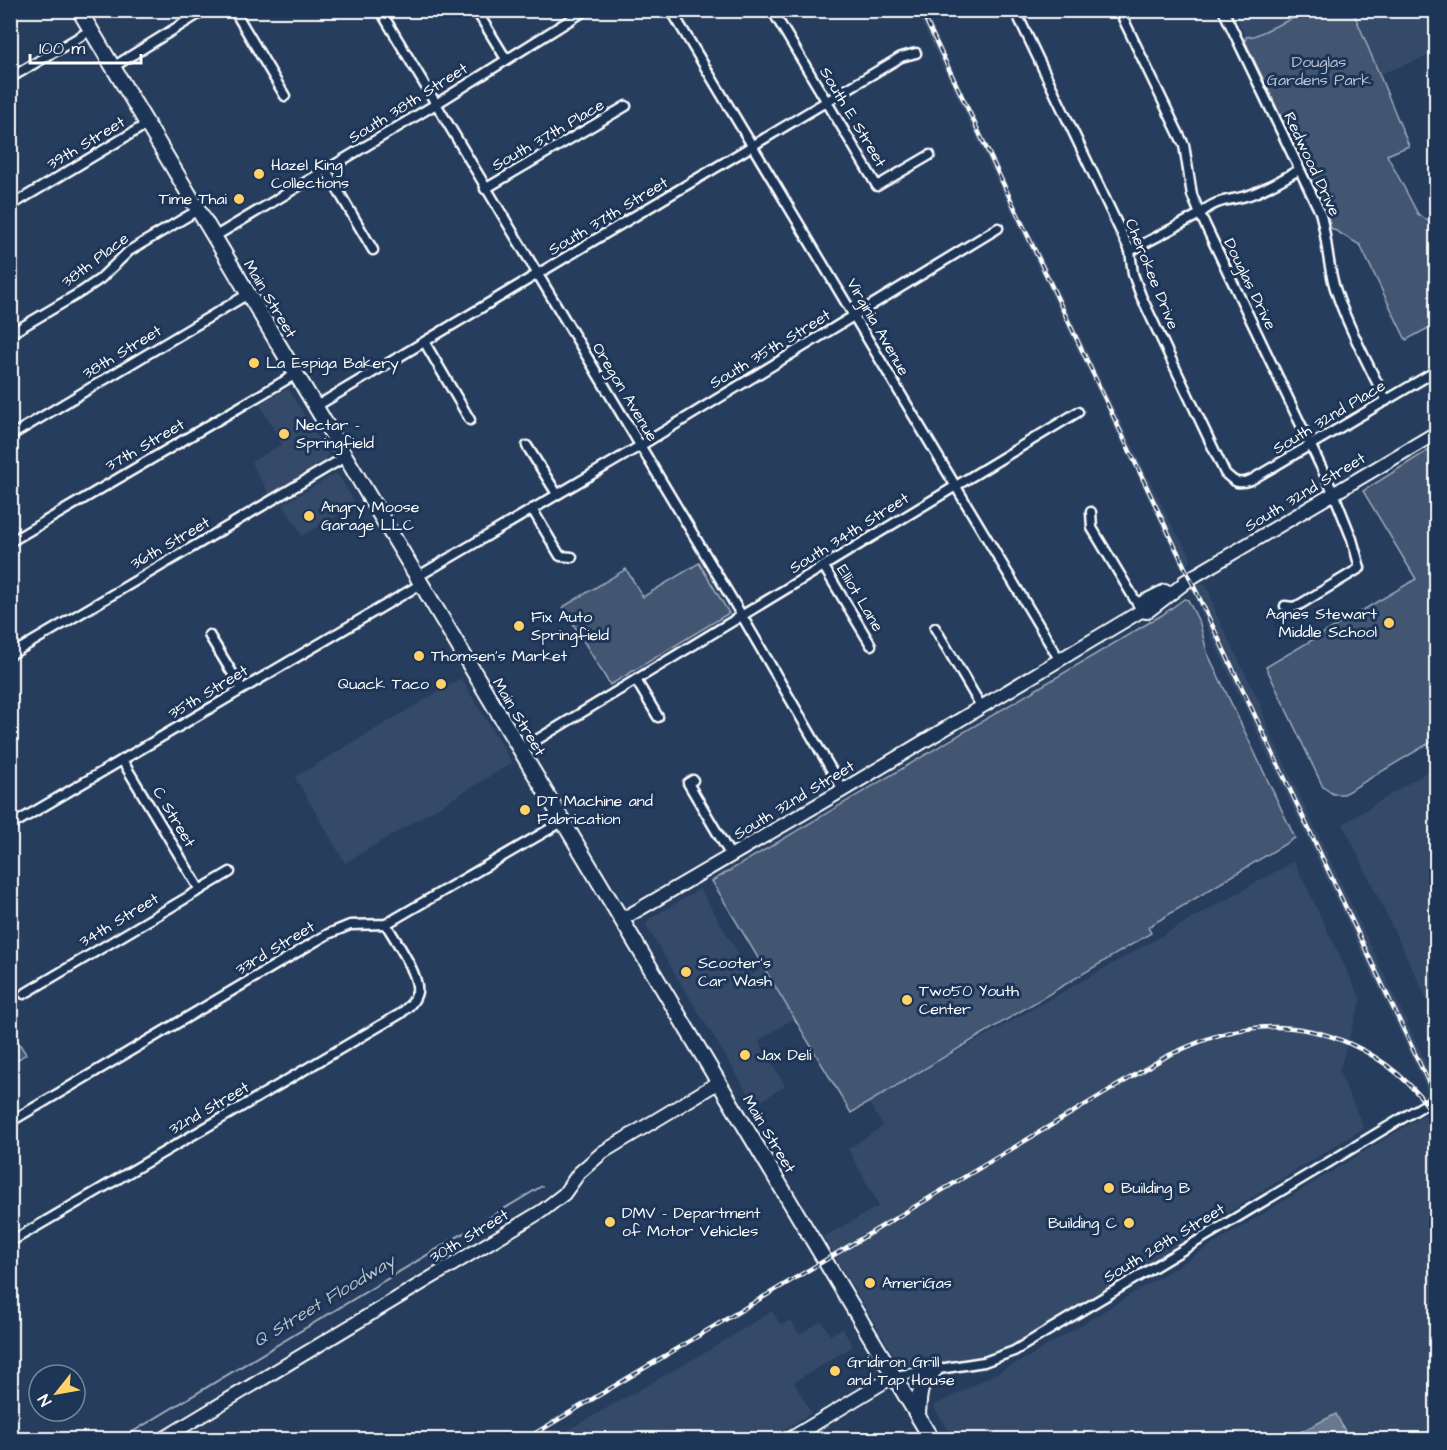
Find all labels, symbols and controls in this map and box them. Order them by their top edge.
scale bar [30,27,141,65]
text: 100 m [39,36,85,61]
park label: Douglas Gardens Park [1267,51,1371,91]
street label: South 38th Street [344,57,472,149]
street label: South E Street [814,63,892,172]
street label: South 37th Place [488,94,609,176]
street label: Redwood Drive [1278,108,1346,220]
street label: 39th Street [43,111,130,175]
place label: Hazel King Collections [271,154,349,194]
marker: Hazel King Collections [252,167,266,181]
street label: South 37th Street [544,171,673,261]
place label: Time Thai [159,188,228,210]
marker: Time Thai [232,192,246,206]
street label: Cherokee Drive [1120,215,1184,333]
street label: 38th Place [57,227,133,293]
street label: Douglas Drive [1217,234,1282,334]
street label: Main Street [238,256,302,343]
street label: Virginia Avenue [840,274,915,380]
street label: South 35th Street [705,304,835,394]
street label: 38th Street [78,319,166,384]
street label: Oregon Avenue [586,338,663,446]
place label: La Espiga Bakery [266,352,399,375]
marker: La Espiga Bakery [247,356,261,370]
street label: South 32nd Place [1269,374,1390,459]
street label: 37th Street [101,413,189,477]
place label: Nectar - Springfield [296,414,374,455]
marker: Nectar - Springfield [277,427,291,441]
street label: South 32nd Street [1240,447,1370,537]
street label: South 34th Street [785,487,914,579]
place label: Angry Moose Garage LLC [321,496,420,537]
marker: Angry Moose Garage LLC [302,509,316,523]
street label: 36th Street [126,511,214,575]
street label: Elliot Lane [831,560,889,636]
place label: Agnes Stewart Middle School [1266,603,1378,643]
place label: Fix Auto Springfield [531,606,609,647]
marker: Agnes Stewart Middle School [1382,616,1396,630]
marker: Fix Auto Springfield [512,619,526,633]
place label: Thomsen's Market [431,645,568,667]
marker: Thomsen's Market [412,649,426,663]
street label: 35th Street [164,659,253,725]
place label: Quack Taco [338,673,429,695]
street label: Main Street [487,674,551,761]
marker: Quack Taco [434,677,448,691]
street label: South 32nd Street [729,755,859,845]
street label: C Street [147,783,201,852]
place label: DT Machine and Fabrication [537,790,653,830]
marker: DT Machine and Fabrication [518,803,532,817]
street label: 34th Street [75,887,163,952]
street label: 33rd Street [231,915,319,980]
place label: Scooter’s Car Wash [698,952,772,992]
marker: Scooter’s Car Wash [679,965,693,979]
place label: Two50 Youth Center [919,980,1019,1020]
marker: Two50 Youth Center [900,993,914,1007]
place label: Jax Deli [757,1044,812,1066]
marker: Jax Deli [738,1048,752,1062]
street label: 32nd Street [165,1076,254,1140]
street label: Main Street [737,1091,801,1178]
place label: Building B [1121,1177,1191,1200]
marker: Building B [1102,1181,1116,1195]
street label: South 28th Street [1099,1198,1229,1288]
place label: DMV - Department of Motor Vehicles [622,1202,761,1242]
street label: 30th Street [425,1204,513,1268]
place label: Building C [1048,1212,1117,1235]
marker: DMV - Department of Motor Vehicles [603,1215,617,1229]
marker: Building C [1122,1216,1136,1230]
water label: Q Street Floodway [248,1248,402,1354]
place label: AmeriGas [882,1272,952,1294]
marker: AmeriGas [863,1276,877,1290]
place label: Gridiron Grill and Tap House [847,1351,955,1391]
north arrow [27,1363,87,1423]
marker: Gridiron Grill and Tap House [828,1364,842,1378]
text: N [33,1390,57,1410]

